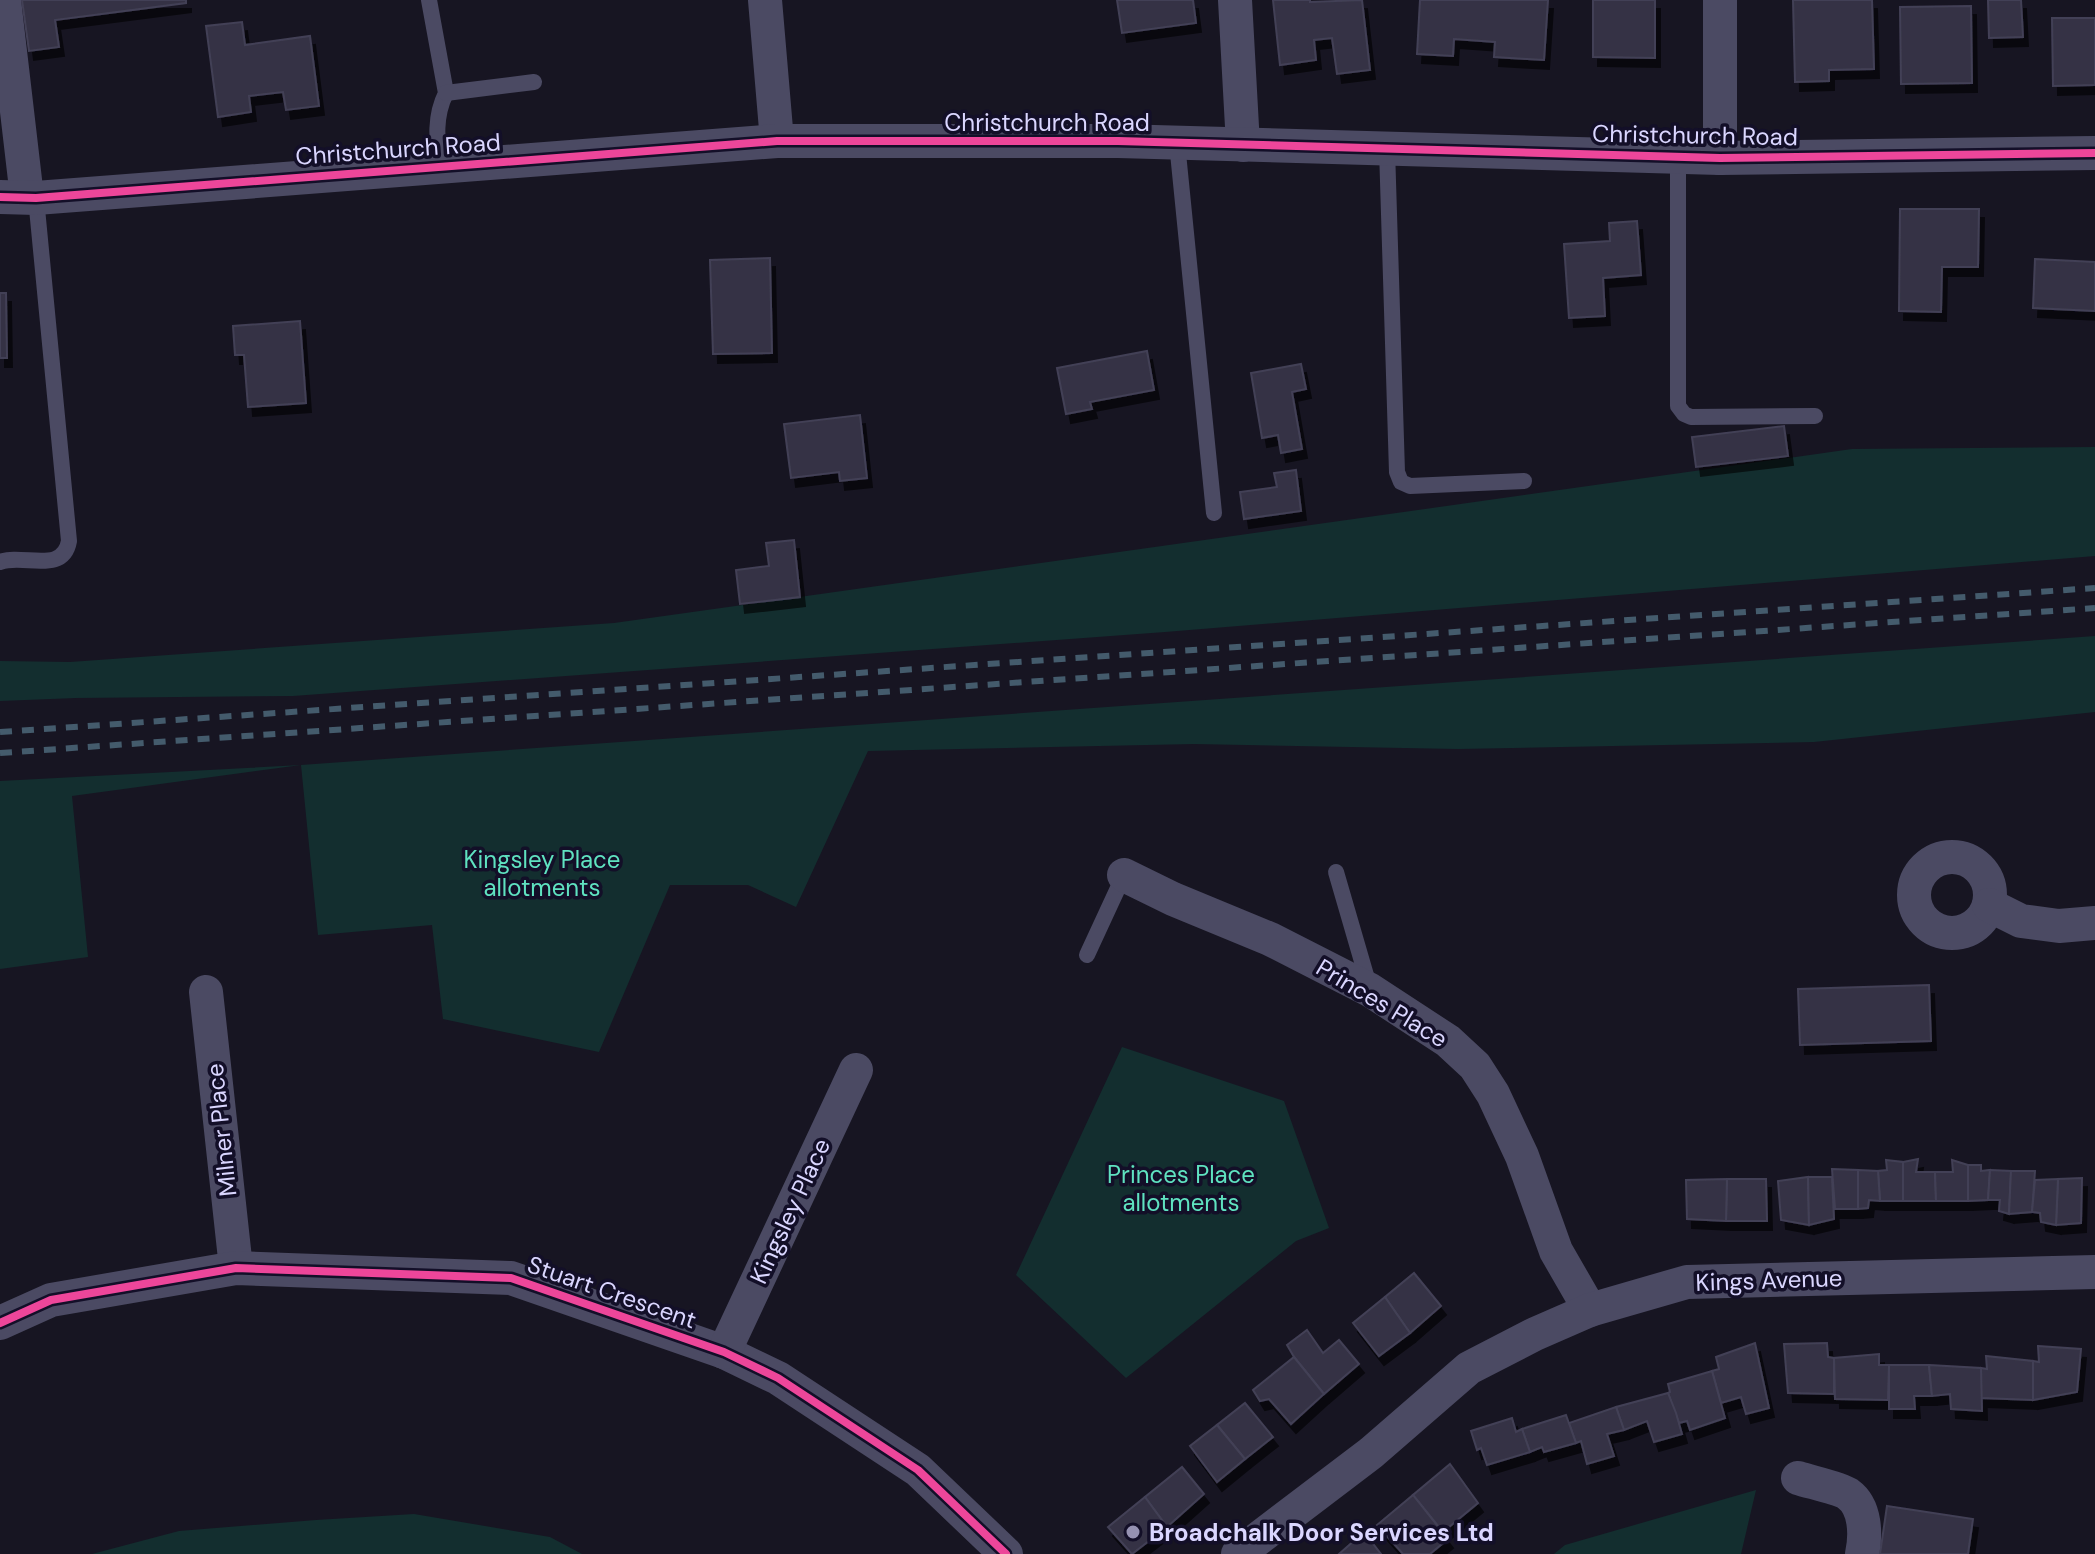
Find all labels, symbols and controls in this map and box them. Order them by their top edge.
street label: Christchurch Road [944,107,1150,138]
street label: Christchurch Road [1592,118,1798,152]
street label: Christchurch Road [294,126,502,172]
park label: Kingsley Place allotments [464,844,620,903]
street label: Princes Place [1311,952,1453,1054]
street label: Milner Place [199,1062,243,1198]
street label: Kingsley Place [743,1133,837,1289]
park label: Princes Place allotments [1107,1159,1255,1218]
street label: Stuart Crescent [523,1249,701,1335]
street label: Kings Avenue [1695,1262,1843,1298]
place label: Broadchalk Door Services Ltd [1149,1517,1494,1548]
marker: Broadchalk Door Services Ltd [1124,1523,1142,1541]

